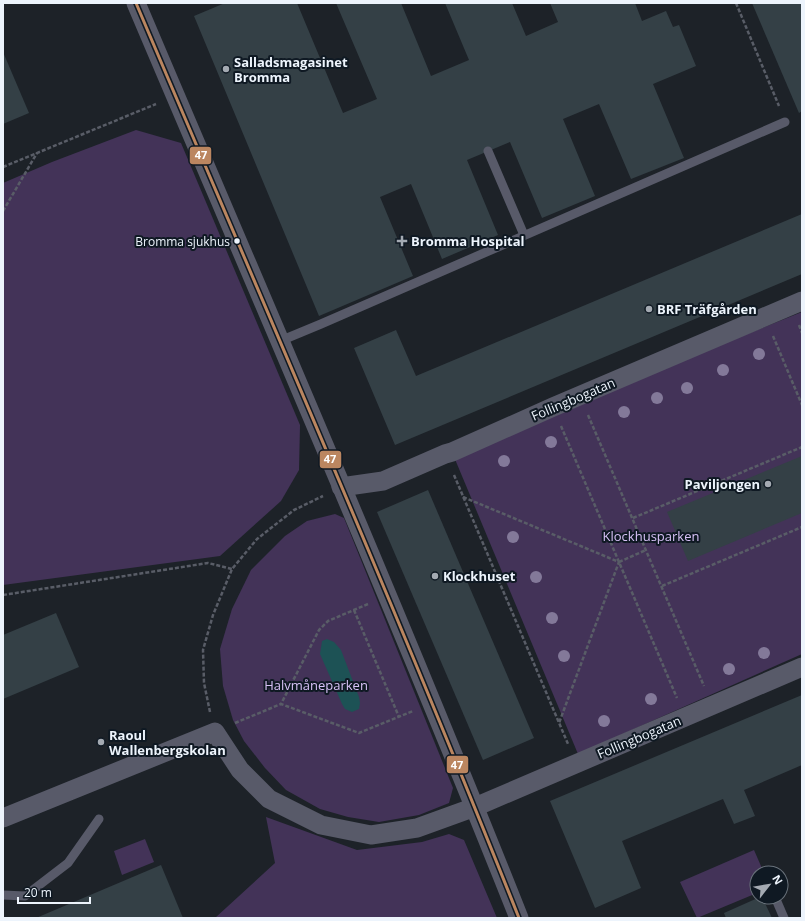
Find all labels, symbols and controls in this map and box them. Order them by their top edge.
place label: Salladsmagasinet Bromma [234,53,348,86]
marker: Salladsmagasinet Bromma [221,64,231,74]
line badge: 47 [189,146,212,165]
text: 47 [195,147,207,162]
place label: Bromma Hospital [411,232,525,250]
place label: Bromma sjukhus [135,233,230,250]
marker: Bromma Hospital [396,235,408,247]
marker: Bromma sjukhus [232,236,242,246]
place label: BRF Träfgården [657,300,757,318]
marker: BRF Träfgården [644,304,654,314]
street label: Follingbogatan [528,373,618,425]
line badge: 47 [319,450,342,469]
text: 47 [324,451,336,466]
place label: Paviljongen [685,475,760,493]
marker: Paviljongen [763,479,773,489]
park label: Klockhusparken [603,527,699,545]
place label: Klockhuset [443,567,516,585]
marker: Klockhuset [430,571,440,581]
park label: Halvmåneparken [264,676,368,694]
street label: Follingbogatan [594,711,684,763]
place label: Raoul Wallenbergskolan [109,726,226,759]
marker: Raoul Wallenbergskolan [96,737,106,747]
line badge: 47 [446,755,469,774]
text: 47 [451,757,463,772]
north arrow [749,865,789,905]
text: N [769,872,787,887]
scale bar [18,879,90,905]
text: 20 m [24,884,52,901]

